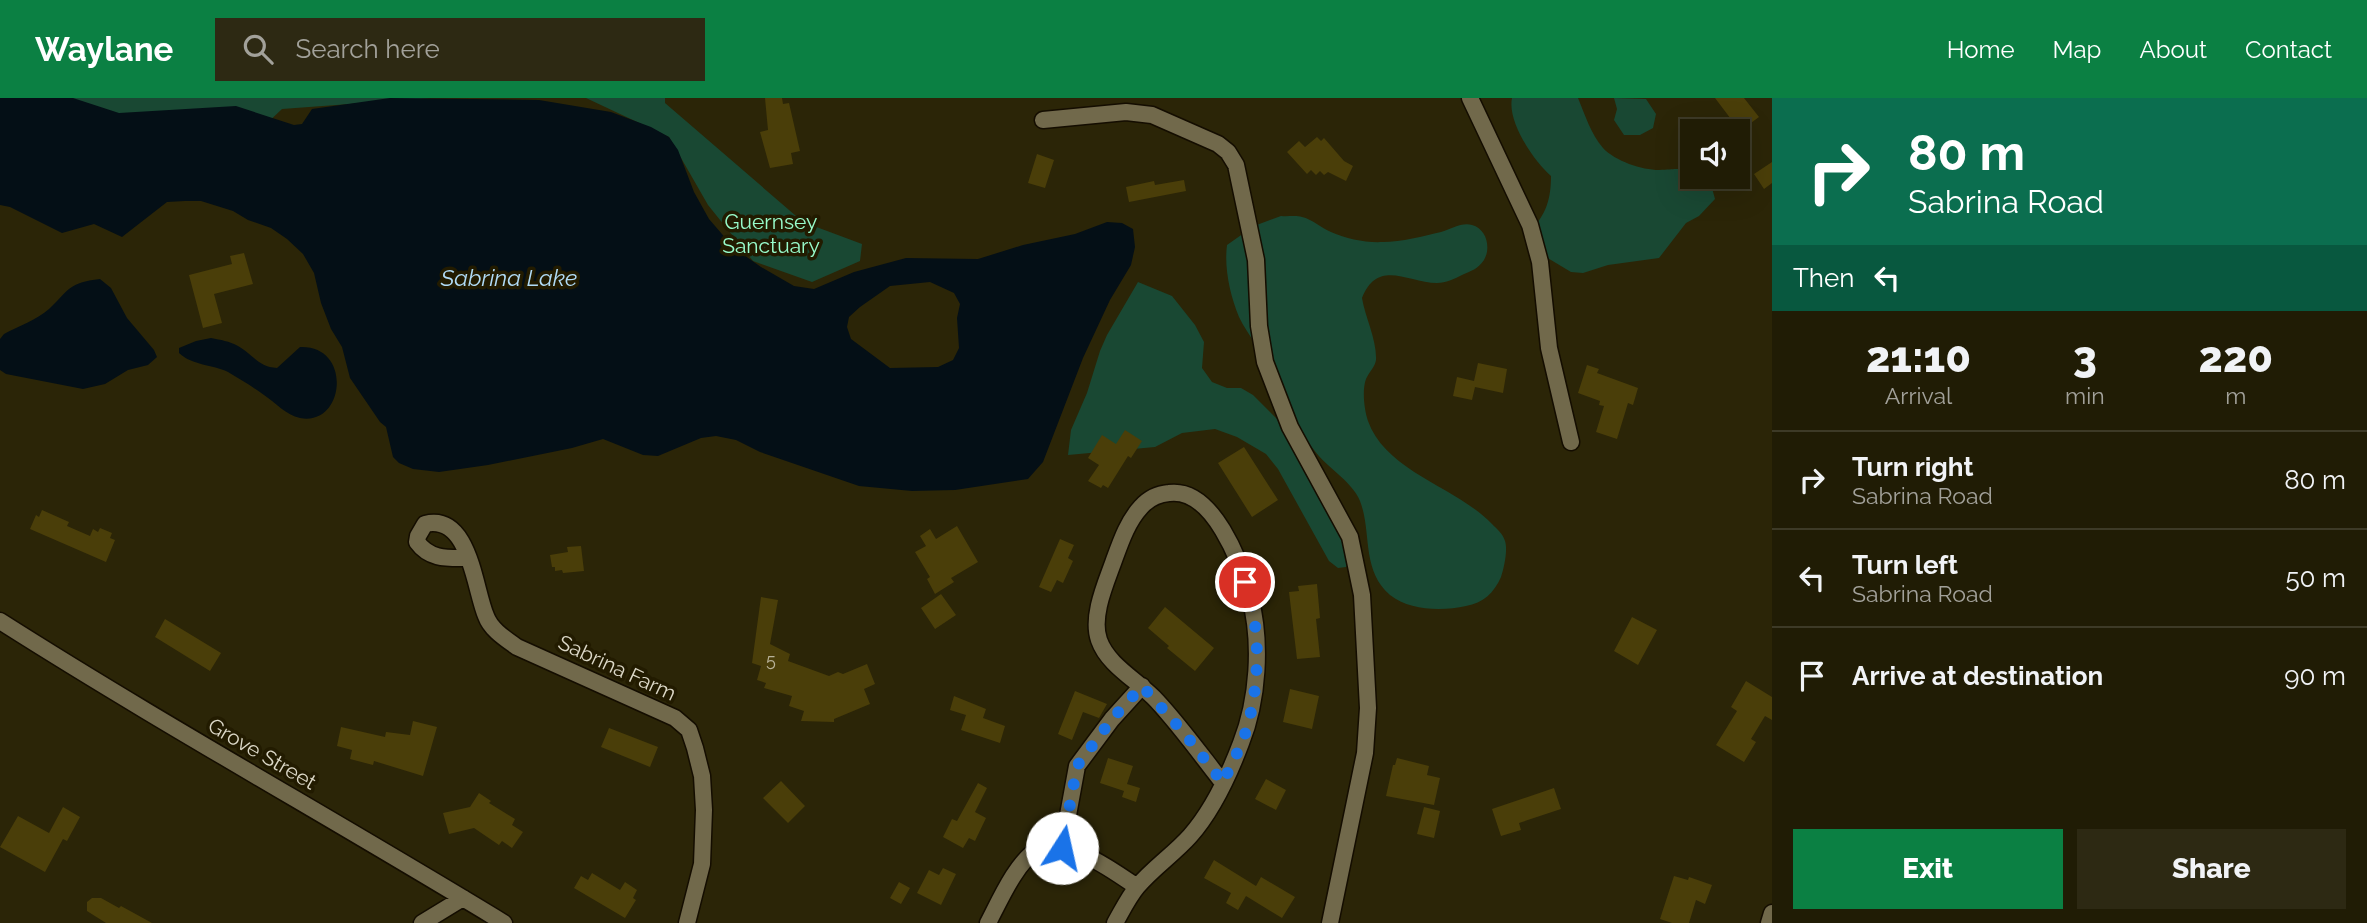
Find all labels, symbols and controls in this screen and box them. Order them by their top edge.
search box [215,18,705,81]
text: Waylane [35,30,173,69]
icon: search [239,30,277,68]
text: Search here [295,34,440,64]
text: Home [1947,35,2015,64]
text: Map [2053,35,2101,64]
text: About [2139,35,2207,64]
text: Contact [2245,35,2332,64]
map controls [1680,119,1750,189]
button: sound [1680,119,1750,189]
text: 80 m [1908,124,2025,181]
icon: right [1793,126,1884,217]
text: Sabrina Road [1908,183,2104,220]
park label: Guernsey Sanctuary [722,209,820,258]
icon: left [1868,259,1906,297]
text: Then [1793,263,1854,293]
water label: Sabrina Lake [440,264,577,291]
text: 21:10 [1866,333,1971,382]
text: 3 [2073,333,2097,382]
text: 220 [2199,333,2273,382]
text: Arrival [1885,382,1952,409]
text: min [2065,382,2105,409]
text: m [2225,382,2246,409]
text: Turn right [1852,452,1973,482]
icon: right [1793,461,1831,499]
text: 80 m [2284,465,2346,495]
text: Sabrina Road [1852,482,1993,509]
text: Turn left [1852,550,1958,580]
pin [1215,552,1275,612]
icon: left [1793,559,1831,597]
icon: arrive [1226,563,1264,601]
text: 50 m [2285,563,2346,593]
text: Sabrina Road [1852,580,1993,607]
street label: Sabrina Farm [554,629,680,706]
house number: 5 [766,649,776,670]
icon: arrive [1793,657,1831,695]
text: Arrive at destination [1852,661,2103,691]
text: 90 m [2284,661,2346,691]
street label: Grove Street [204,713,321,795]
position arrow [1025,811,1099,885]
button: Exit [1793,829,2063,909]
button: Share [2077,829,2346,909]

